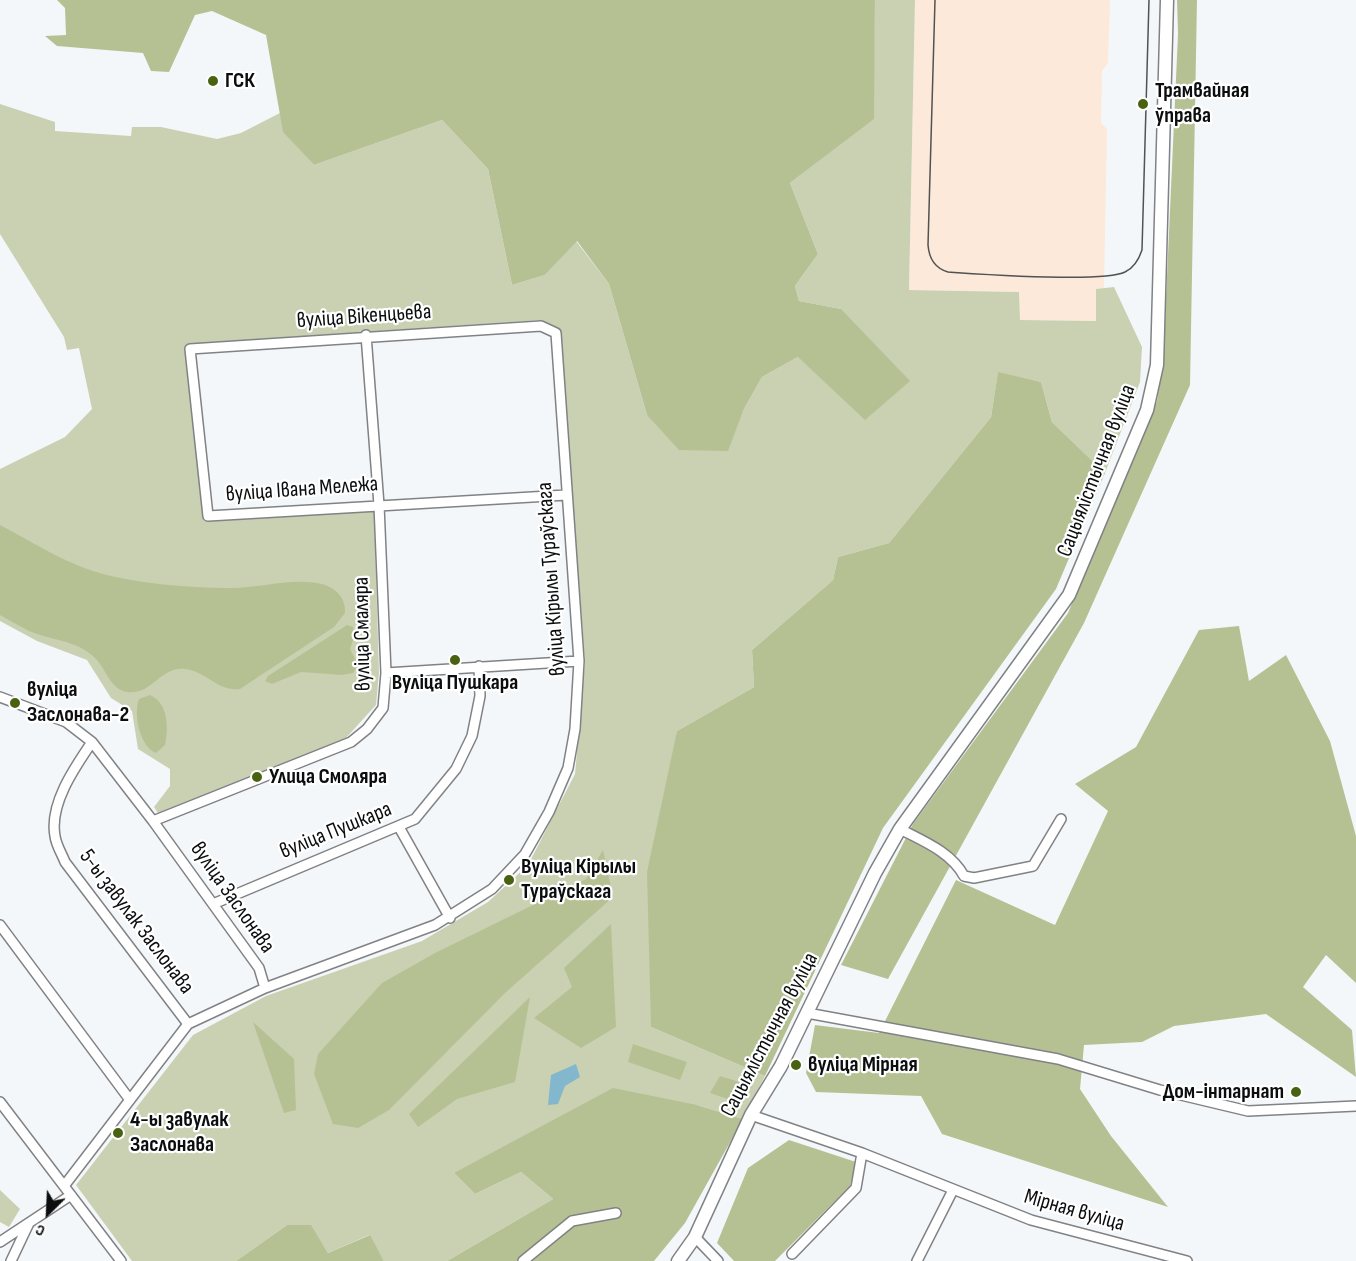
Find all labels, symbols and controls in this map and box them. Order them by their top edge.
place label: ГСК [225,68,255,94]
marker: ГСК [206,74,220,88]
place label: Трамвайная ўправа [1155,78,1249,130]
marker: Трамвайная ўправа [1136,97,1150,111]
street label: вуліца Вікенцьева [296,299,432,335]
street label: Сацыялістычная вуліца [1052,381,1142,561]
street label: вуліца Івана Мележа [225,472,379,508]
street label: вуліца Кірылы Тураўскага [532,481,572,677]
street label: вуліца Смаляра [349,577,377,691]
marker: Вуліца Пушкара [448,653,462,667]
place label: Вуліца Пушкара [392,670,518,696]
place label: вуліца Заслонава-2 [27,677,129,728]
marker: вуліца Заслонава-2 [8,696,22,710]
place label: Улица Смоляра [269,764,387,790]
marker: Улица Смоляра [250,770,264,784]
street label: вуліца Пушкара [276,797,396,865]
street label: вуліца Заслонава [184,837,280,959]
street label: 5-ы завулак Заслонава [73,844,199,1000]
place label: Вуліца Кірылы Тураўскага [521,854,636,906]
marker: Вуліца Кірылы Тураўскага [502,873,516,887]
street label: Сацыялістычная вуліца [716,948,824,1122]
place label: вуліца Мірная [808,1052,918,1078]
marker: вуліца Мірная [789,1058,803,1072]
place label: Дом-інтарнат [1163,1079,1284,1105]
marker: Дом-інтарнат [1289,1085,1303,1099]
place label: 4-ы завулак Заслонава [130,1107,229,1158]
marker: 4-ы завулак Заслонава [111,1126,125,1140]
north arrow [18,1183,78,1243]
street label: Мірная вуліца [1021,1184,1127,1238]
text: С [33,1220,48,1240]

